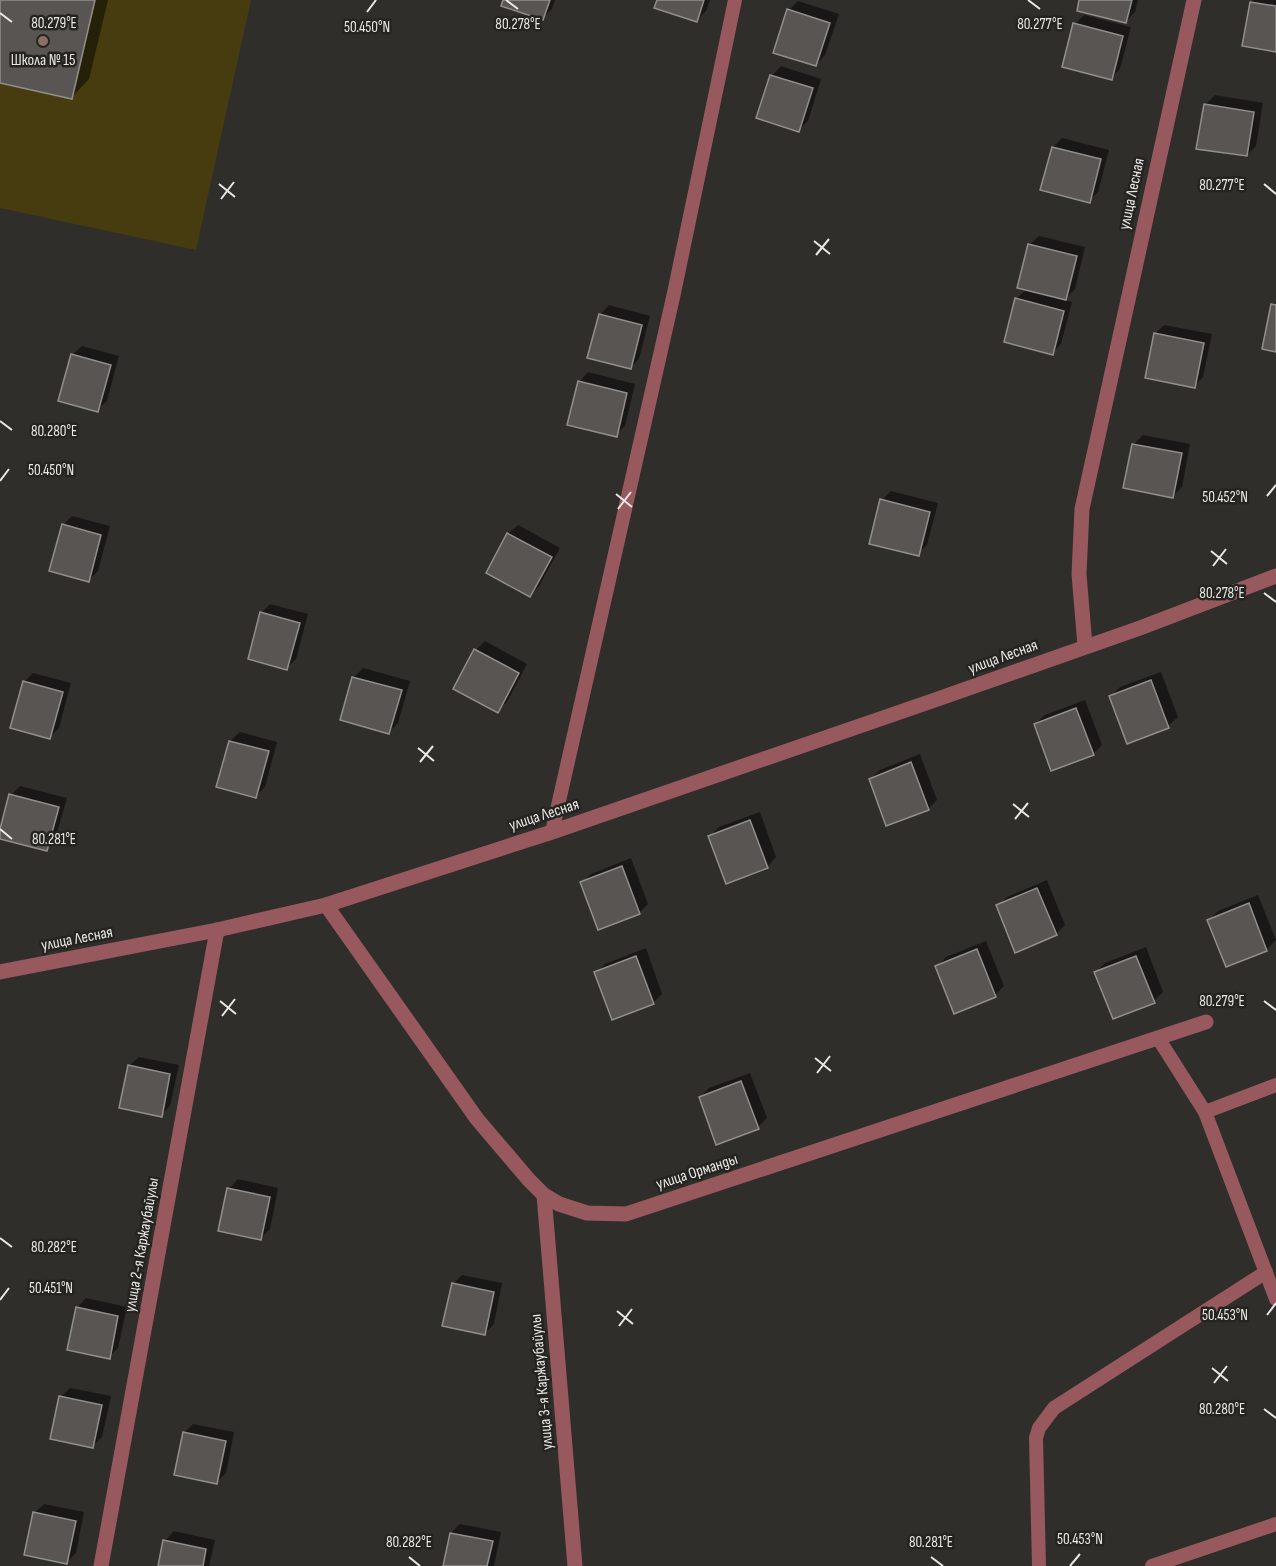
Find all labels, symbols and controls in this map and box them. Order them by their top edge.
text: 80.279°E [31,14,77,33]
text: 80.278°E [495,15,541,34]
text: 80.277°E [1017,15,1063,34]
text: 50.450°N [344,18,390,37]
marker: Школа № 15 [36,34,50,48]
place label: Школа № 15 [11,51,75,70]
street label: улица Лесная [1115,157,1149,231]
text: 80.277°E [1199,176,1245,195]
text: 80.280°E [31,422,77,441]
text: 50.450°N [28,461,74,480]
text: 50.452°N [1202,488,1248,507]
text: 80.278°E [1199,584,1245,603]
street label: улица Лесная [966,636,1040,678]
street label: улица Лесная [507,795,581,835]
text: 80.281°E [32,830,76,849]
street label: улица Лесная [40,923,114,955]
text: 80.279°E [1199,992,1245,1011]
street label: улица Орманды [654,1150,740,1194]
street label: улица 2-я Каржаубайулы [121,1176,163,1314]
text: 80.282°E [31,1238,77,1257]
text: 50.451°N [29,1279,73,1298]
text: 50.453°N [1202,1306,1248,1325]
street label: улица 3-я Каржаубайулы [527,1313,557,1451]
text: 80.280°E [1199,1400,1245,1419]
text: 50.453°N [1057,1530,1103,1549]
text: 80.282°E [386,1533,432,1552]
text: 80.281°E [909,1533,953,1552]

